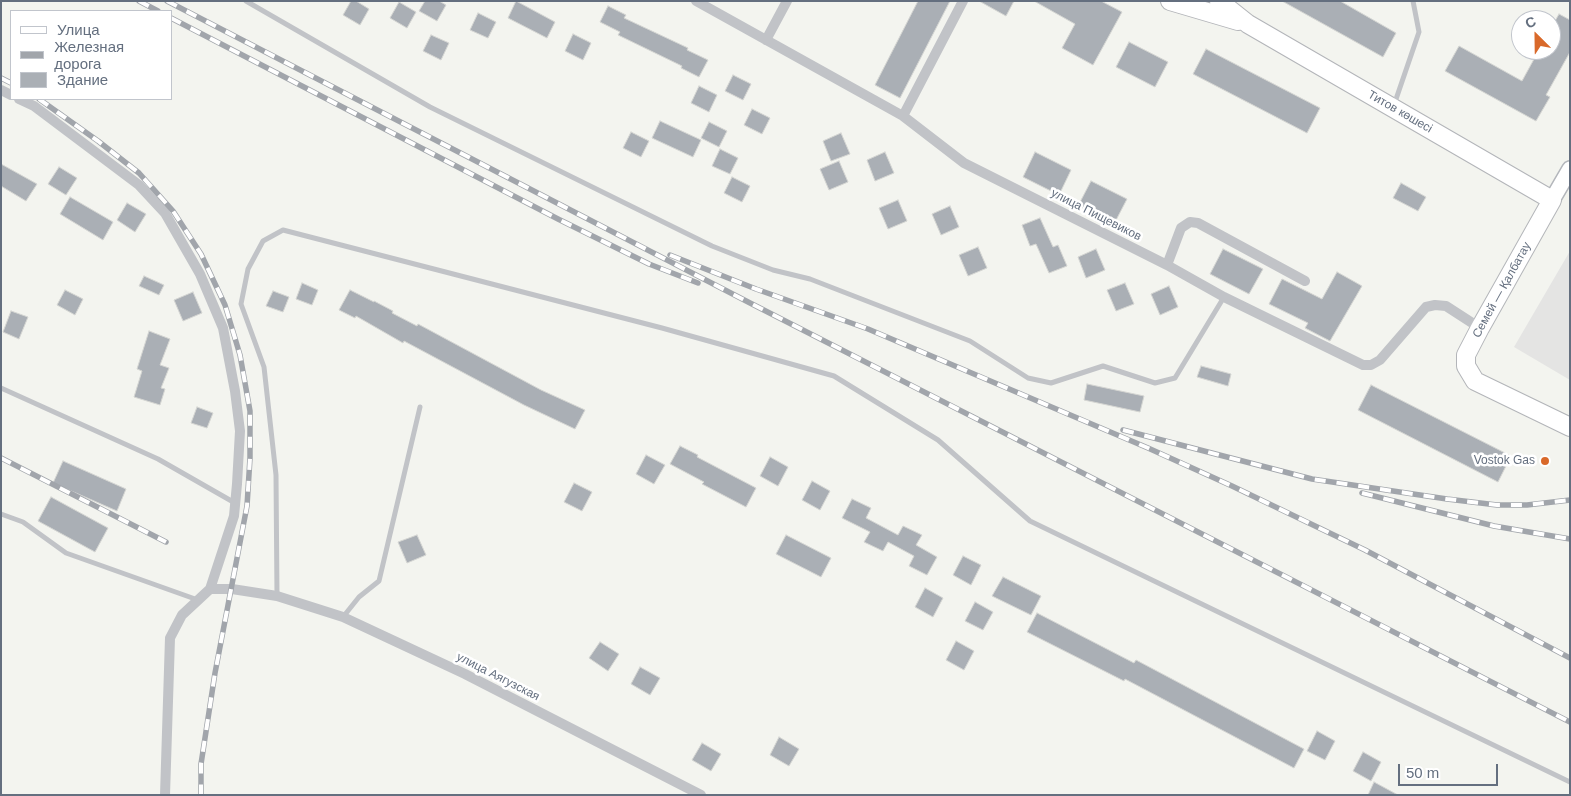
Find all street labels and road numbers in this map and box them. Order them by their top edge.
street label: Титов көшесі [1365,88,1435,136]
street label: улица Пищевиков [1048,186,1144,244]
street label: Семей — Қалбатау [1470,240,1534,340]
street label: улица Аягузская [454,650,542,704]

